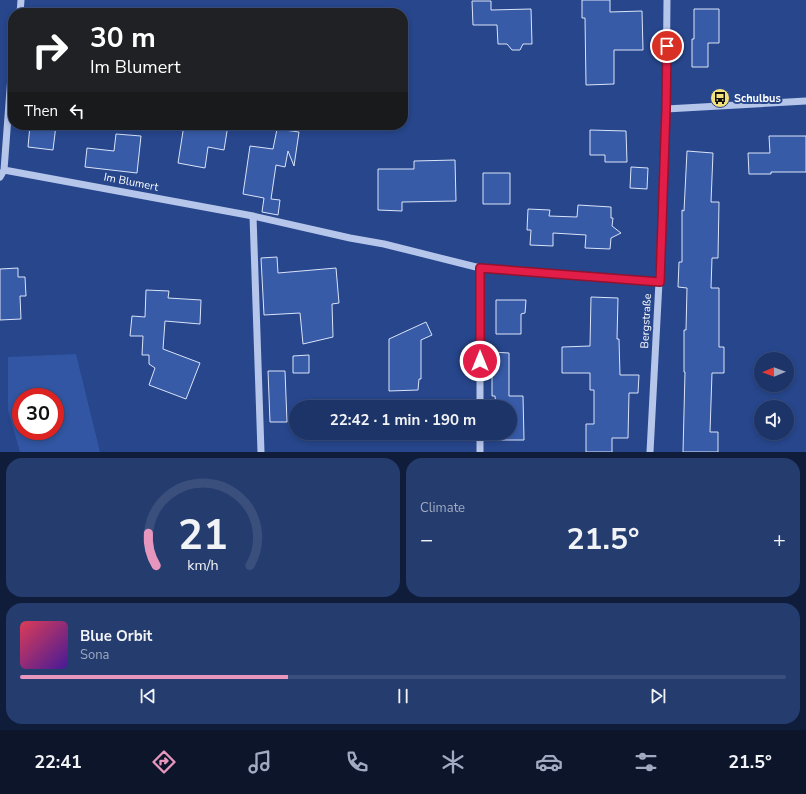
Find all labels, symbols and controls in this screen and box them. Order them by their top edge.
text: 30 m [90,19,156,57]
icon: right [24,24,76,76]
pin [650,29,684,63]
icon: arrive [656,35,678,57]
text: Im Blumert [90,55,180,79]
bus stop icon: Schulbus [709,87,731,109]
place label: Schulbus [734,91,781,106]
icon: left [66,100,88,122]
text: Then [24,101,58,121]
street label: Im Blumert [102,169,160,195]
street label: Bergstraße [637,293,655,349]
position arrow [459,340,501,382]
north arrow [754,352,794,392]
map controls [754,352,794,440]
speed limit sign: 30 [12,388,64,440]
button: sound [754,400,794,440]
text: 22:42 · 1 min · 190 m [330,410,476,430]
text: Climate [420,499,465,517]
text: 21 [178,506,228,563]
text: 21.5° [567,519,639,560]
text: − [420,525,433,555]
text: + [773,525,786,555]
text: km/h [187,555,219,574]
text: Blue Orbit [80,626,152,646]
text: Sona [80,646,110,664]
icon: previous [137,685,159,707]
icon: pause [392,685,414,707]
icon: next [647,685,669,707]
icon: directions [150,748,178,776]
icon: music [246,748,274,776]
icon: phone [343,748,371,776]
icon: climate [439,748,467,776]
icon: car [535,748,563,776]
icon: filters [632,748,660,776]
text: 22:41 [34,750,82,774]
text: 21.5° [728,750,772,774]

